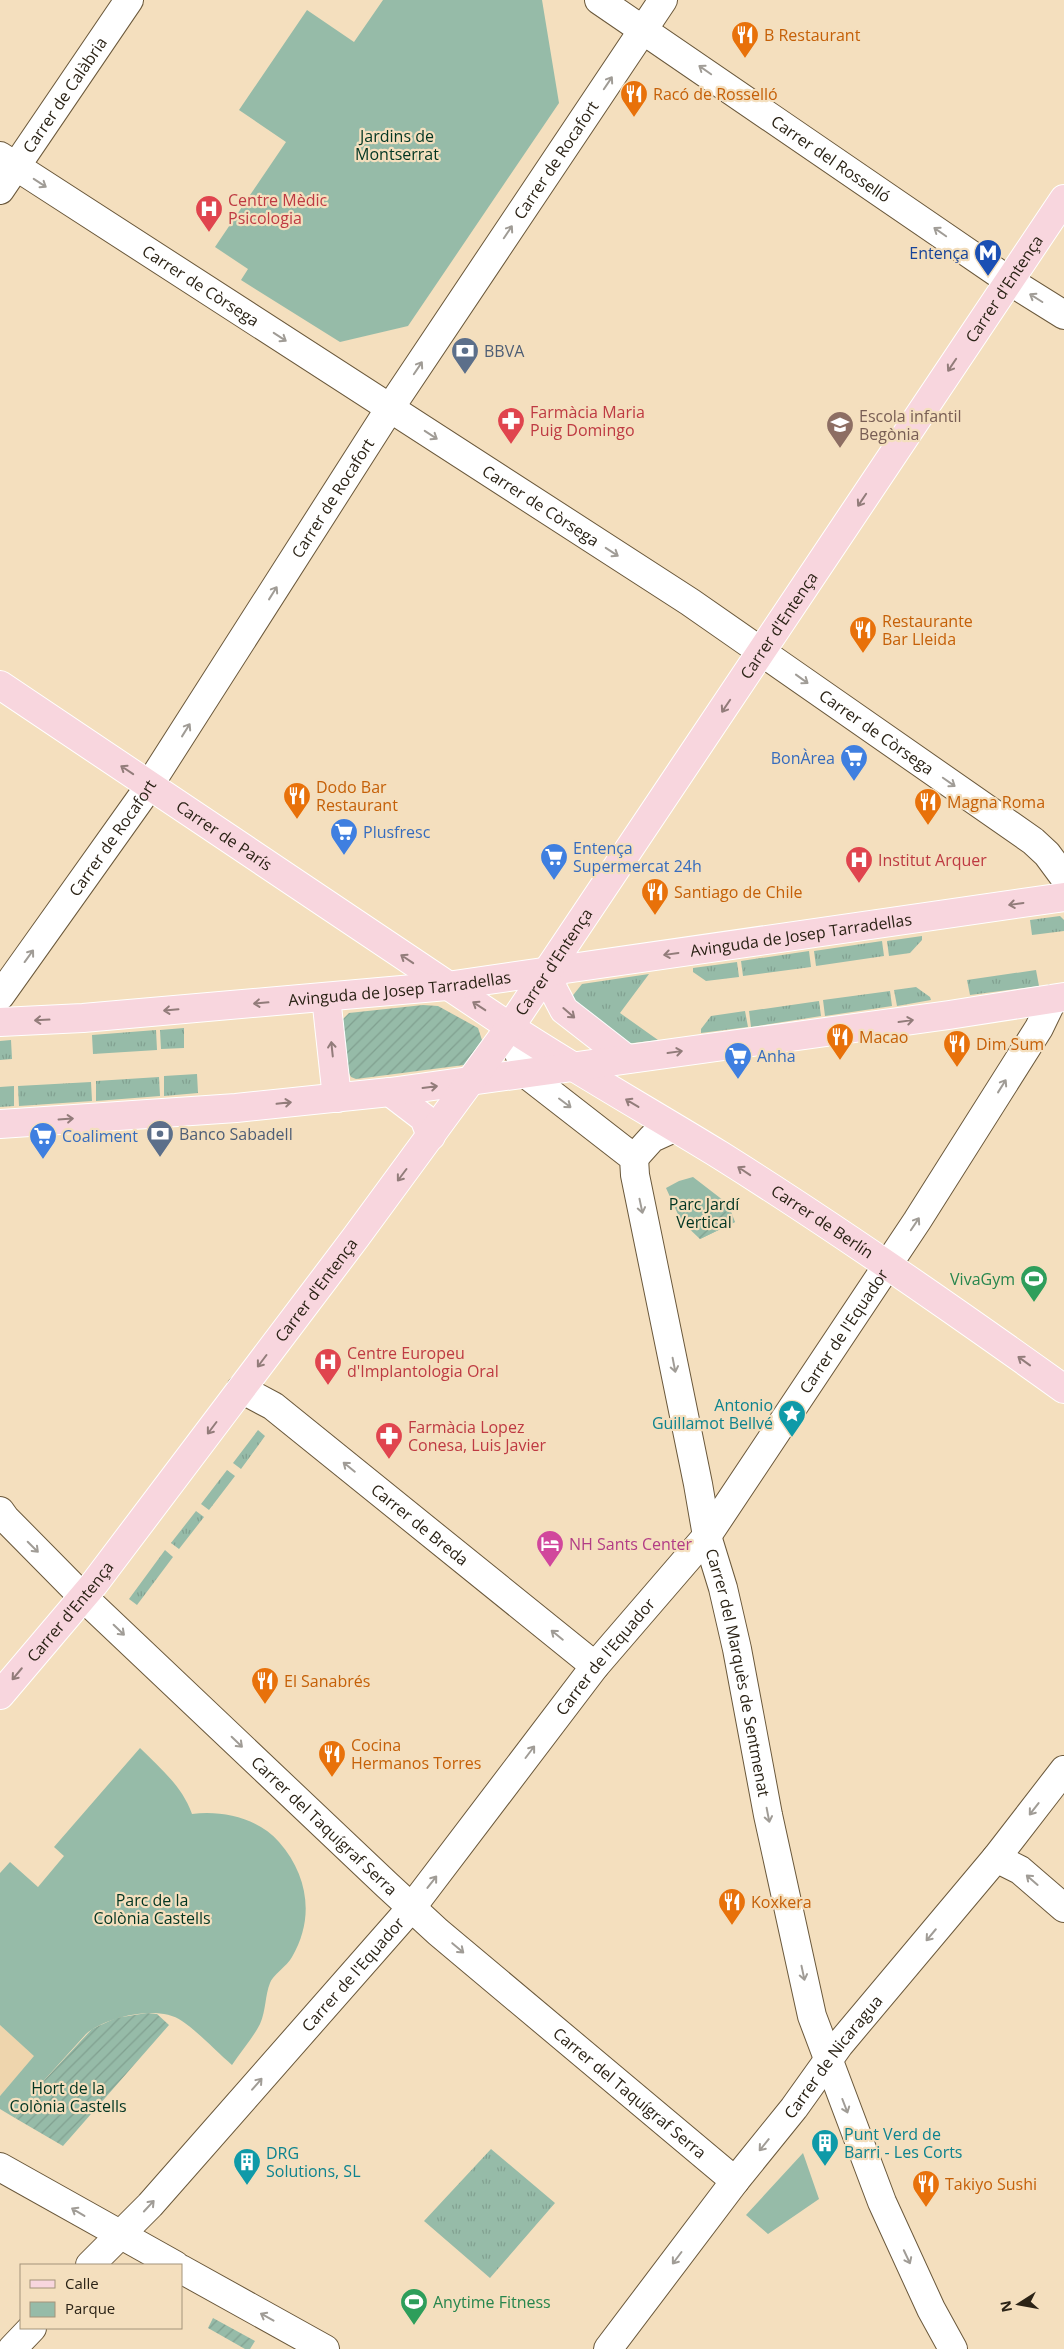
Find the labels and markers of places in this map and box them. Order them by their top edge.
restaurant icon: B Restaurant [730,20,760,59]
place label: B Restaurant [764,24,861,46]
restaurant icon: Racó de Rosselló [619,79,649,118]
place label: Racó de Rosselló [653,83,778,105]
place label: Centre Mèdic Psicologia [228,189,327,229]
hospital icon: Centre Mèdic Psicologia [194,194,224,233]
metro station icon: Entença [973,238,1003,277]
place label: Entença [909,242,969,264]
bank icon: BBVA [450,336,480,375]
place label: BBVA [484,340,525,362]
place label: Farmàcia Maria Puig Domingo [530,401,645,441]
place label: Escola infantil Begònia [859,405,962,445]
pharmacy icon: Farmàcia Maria Puig Domingo [496,406,526,445]
school or university icon: Escola infantil Begònia [825,410,855,449]
place label: Restaurante Bar Lleida [882,610,973,650]
restaurant icon: Restaurante Bar Lleida [848,615,878,654]
supermarket icon: BonÀrea [839,743,869,782]
place label: BonÀrea [771,747,835,769]
place label: Dodo Bar Restaurant [316,776,398,816]
restaurant icon: Dodo Bar Restaurant [282,781,312,820]
restaurant icon: Magna Roma [913,787,943,826]
place label: Magna Roma [947,791,1045,813]
supermarket icon: Plusfresc [329,817,359,856]
place label: Plusfresc [363,821,431,843]
place label: Entença Supermercat 24h [573,837,702,877]
supermarket icon: Entença Supermercat 24h [539,842,569,881]
hospital icon: Institut Arquer [844,845,874,884]
place label: Institut Arquer [878,849,987,871]
restaurant icon: Santiago de Chile [640,877,670,916]
place label: Santiago de Chile [674,881,802,903]
restaurant icon: Macao [825,1022,855,1061]
place label: Macao [859,1026,908,1048]
restaurant icon: Dim Sum [942,1029,972,1068]
place label: Dim Sum [976,1033,1044,1055]
supermarket icon: Anha [723,1041,753,1080]
place label: Anha [757,1045,796,1067]
bank icon: Banco Sabadell [145,1119,175,1158]
supermarket icon: Coaliment [28,1121,58,1160]
place label: Banco Sabadell [179,1123,293,1145]
place label: Coaliment [62,1125,138,1147]
sports icon: VivaGym [1019,1264,1049,1303]
place label: VivaGym [950,1268,1015,1290]
place label: Centre Europeu d'Implantologia Oral [347,1342,499,1382]
hospital icon: Centre Europeu d'Implantologia Oral [313,1347,343,1386]
place label: Antonio Guillamot Bellvé [652,1394,773,1434]
place icon: Antonio Guillamot Bellvé [777,1399,807,1438]
place label: Farmàcia Lopez Conesa, Luis Javier [408,1416,547,1456]
pharmacy icon: Farmàcia Lopez Conesa, Luis Javier [374,1421,404,1460]
hotel icon: NH Sants Center [535,1529,565,1568]
place label: NH Sants Center [569,1533,693,1555]
restaurant icon: El Sanabrés [250,1666,280,1705]
place label: El Sanabrés [284,1670,370,1692]
place label: Cocina Hermanos Torres [351,1734,481,1774]
restaurant icon: Cocina Hermanos Torres [317,1739,347,1778]
restaurant icon: Koxkera [717,1887,747,1926]
place label: Koxkera [751,1891,812,1913]
place label: Punt Verd de Barri - Les Corts [844,2123,963,2163]
building icon: Punt Verd de Barri - Les Corts [810,2128,840,2167]
place label: DRG Solutions, SL [266,2142,360,2182]
building icon: DRG Solutions, SL [232,2147,262,2186]
restaurant icon: Takiyo Sushi [911,2169,941,2208]
place label: Takiyo Sushi [945,2173,1037,2195]
sports icon: Anytime Fitness [399,2287,429,2326]
place label: Anytime Fitness [433,2291,551,2313]

